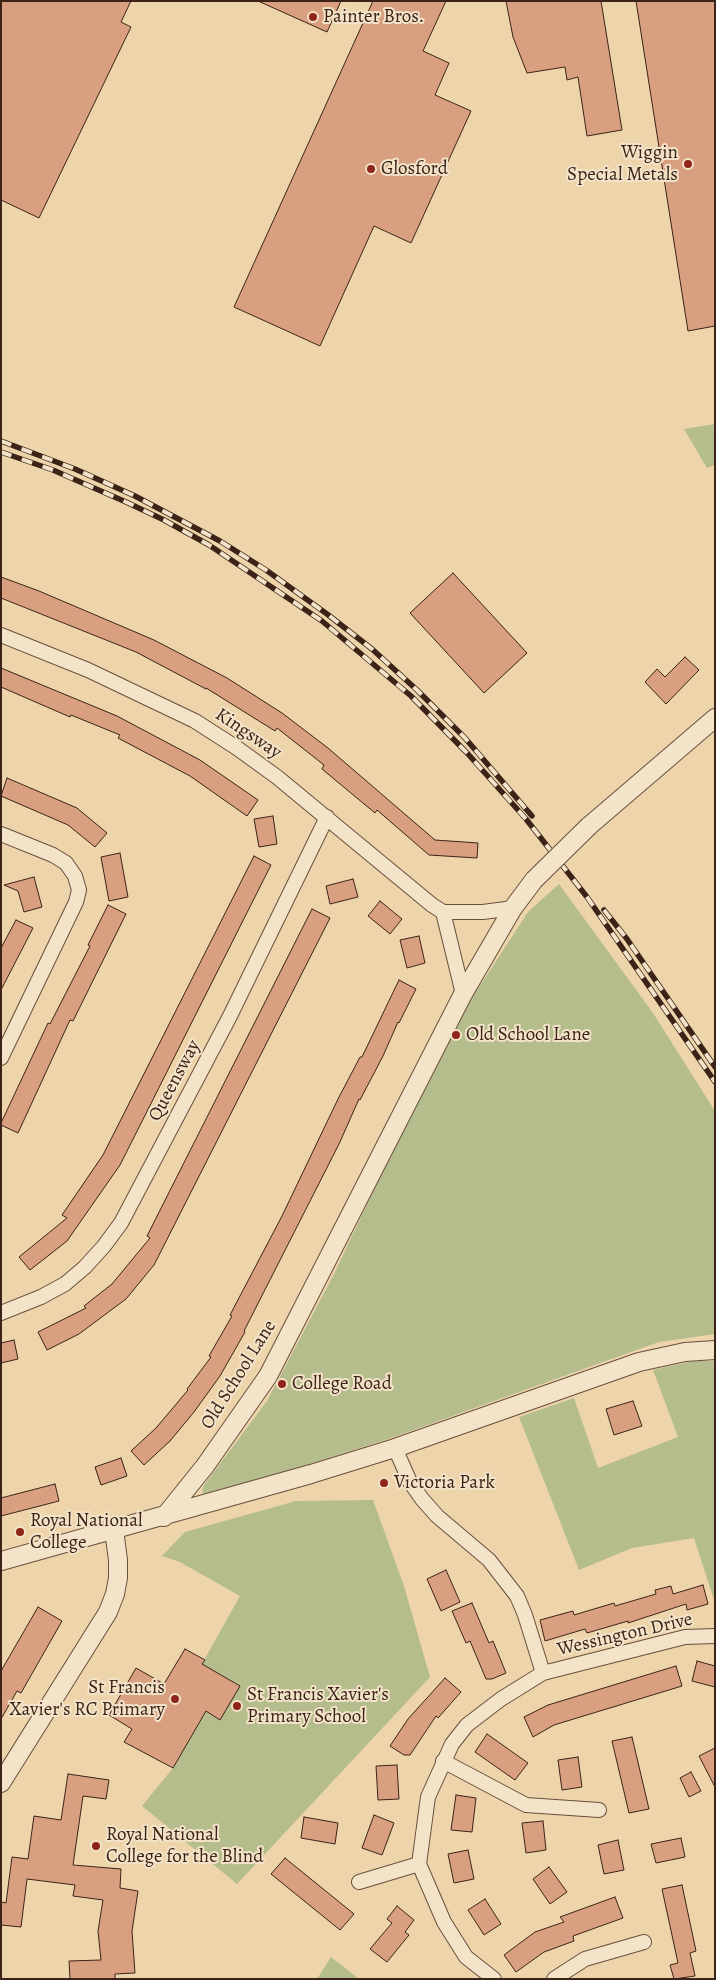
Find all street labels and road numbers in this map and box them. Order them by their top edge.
street label: Kingsway [211,704,285,764]
street label: Queensway [144,1037,206,1125]
street label: Old School Lane [196,1316,282,1434]
street label: Wessington Drive [555,1608,695,1662]

